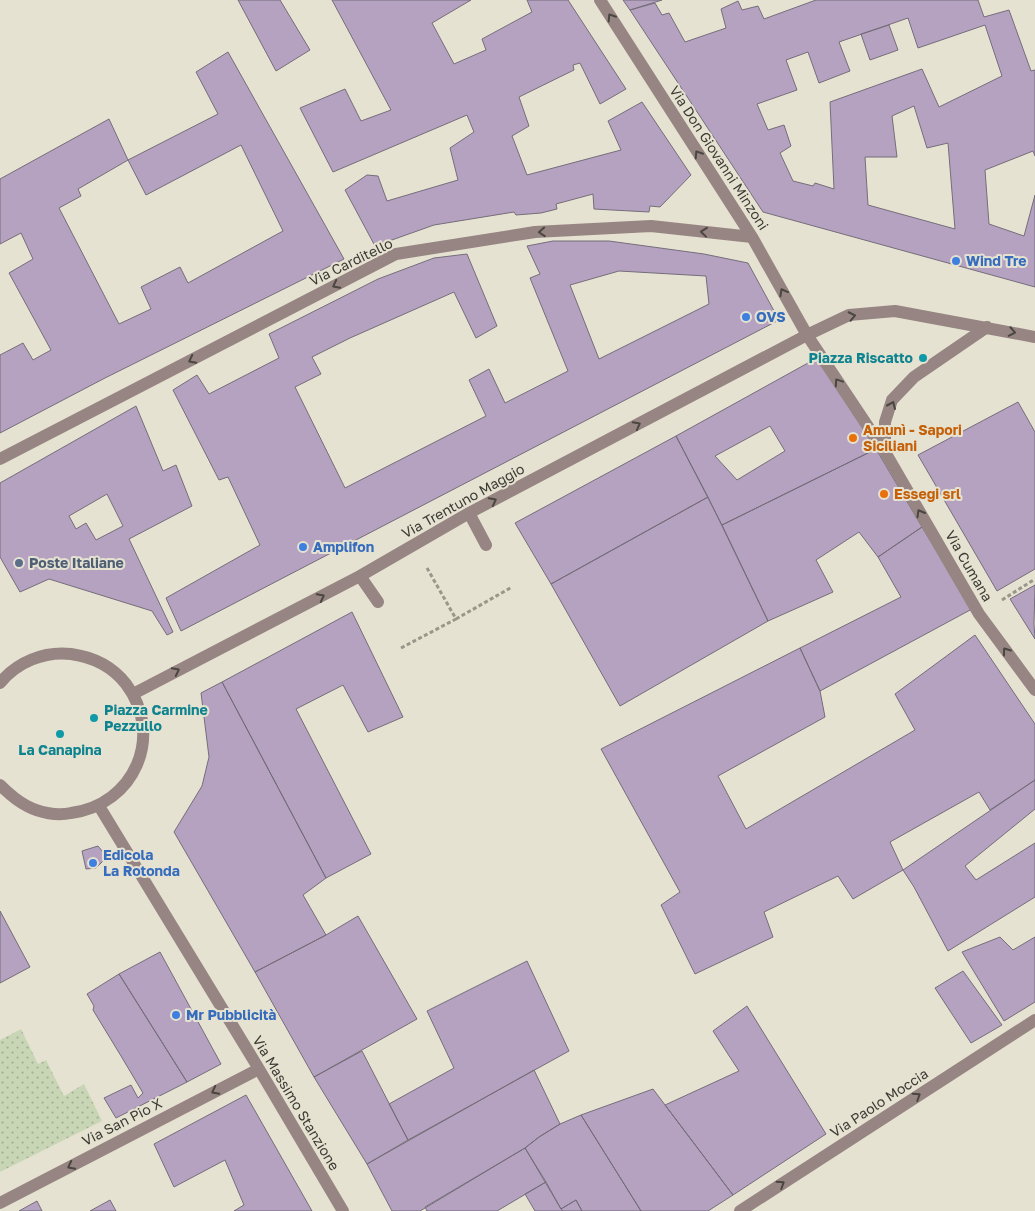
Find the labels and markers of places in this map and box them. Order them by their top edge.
place label: Wind Tre [966,252,1026,269]
marker: Wind Tre [950,255,962,267]
place label: OVS [756,308,786,325]
marker: OVS [740,311,752,323]
place label: Piazza Riscatto [809,349,913,366]
marker: Piazza Riscatto [917,352,929,364]
place label: Amunì - Sapori Siciliani [863,421,962,454]
marker: Amunì - Sapori Siciliani [847,432,859,444]
place label: Essegi srl [894,485,961,502]
marker: Essegi srl [878,488,890,500]
place label: Amplifon [313,538,374,555]
marker: Amplifon [297,541,309,553]
place label: Poste Italiane [29,554,124,571]
marker: Poste Italiane [13,557,25,569]
place label: Piazza Carmine Pezzullo [104,701,208,734]
marker: Piazza Carmine Pezzullo [88,712,100,724]
marker: La Canapina [54,728,66,740]
place label: La Canapina [18,741,102,758]
place label: Edicola La Rotonda [103,846,180,879]
marker: Edicola La Rotonda [87,857,99,869]
place label: Mr Pubblicità [186,1006,276,1023]
marker: Mr Pubblicità [170,1009,182,1021]

